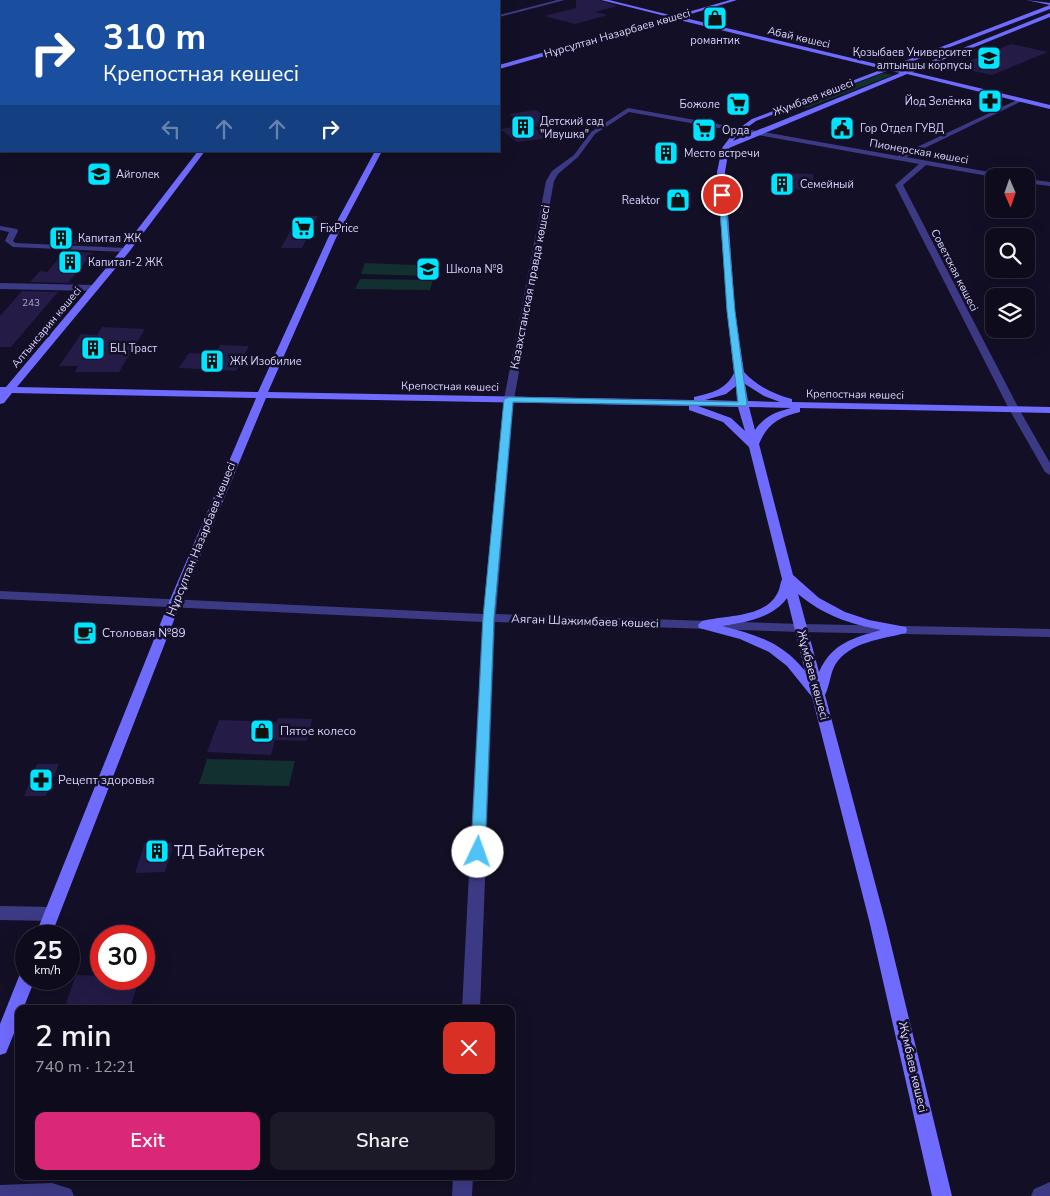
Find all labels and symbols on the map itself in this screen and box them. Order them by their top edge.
street label: Нұрсұлтан Назарбаев көшесі [542,5,692,62]
shop icon: романтик [702,5,728,31]
street label: Абай көшесі [766,23,832,52]
place label: романтик [690,33,740,48]
place label: Қозыбаев Университет алтыншы корпусы [853,45,972,73]
school or university icon: Қозыбаев Университет алтыншы корпусы [976,45,1002,71]
street label: Жұмбаев көшесі [771,75,856,120]
pharmacy icon: Йод Зелёнка [977,88,1003,114]
supermarket icon: Божоле [725,91,751,117]
place label: Йод Зелёнка [905,94,972,109]
place label: Божоле [679,97,720,112]
building icon: Детский сад "Ивушка" [510,114,536,140]
place label: Детский сад "Ивушка" [540,114,604,142]
public building icon: Гор Отдел ГУВД [829,115,855,141]
supermarket icon: Орда [691,117,717,143]
place label: Гор Отдел ГУВД [860,121,945,136]
place label: Орда [722,123,749,138]
street label: Пионерская көшесі [868,135,970,168]
building icon: Место встречи [653,140,679,166]
place label: Место встречи [684,146,760,161]
school or university icon: Айголек [86,161,112,187]
place label: Айголек [116,167,160,182]
north arrow [985,168,1035,218]
building icon: Семейный [769,171,795,197]
pin [701,174,743,216]
place label: Семейный [800,177,854,192]
shop icon: Reaktor [665,187,691,213]
place label: Reaktor [622,193,660,208]
street label: Казахстанская правда көшесі [506,203,554,371]
supermarket icon: FixPrice [290,215,316,241]
place label: FixPrice [320,221,359,236]
building icon: Капитал ЖК [48,225,74,251]
street label: Советская көшесі [927,226,982,314]
place label: Капитал ЖК [78,231,141,246]
building icon: Капитал-2 ЖК [57,249,83,275]
place label: Капитал-2 ЖК [88,255,163,270]
school or university icon: Школа №8 [415,256,441,282]
place label: Школа №8 [446,262,503,277]
street label: Алтынсарин көшесі [8,284,85,371]
house number: 243 [22,296,40,310]
building icon: БЦ Траст [80,335,106,361]
place label: БЦ Траст [110,341,157,356]
building icon: ЖК Изобилие [199,348,225,374]
place label: ЖК Изобилие [230,354,302,369]
street label: Крепостная көшесі [401,378,499,395]
street label: Крепостная көшесі [806,386,904,403]
street label: Нұрсұлтан Назарбаев көшесі [163,459,239,619]
street label: Аяган Шажимбаев көшесі [511,610,659,632]
cafe icon: Столовая №89 [72,620,98,646]
place label: Столовая №89 [102,625,186,641]
street label: Жұмбаев көшесі [793,628,833,722]
shop icon: Пятое колесо [249,718,275,744]
place label: Пятое колесо [280,723,356,739]
pharmacy icon: Рецепт здоровья [28,767,54,793]
place label: Рецепт здоровья [58,772,155,788]
position arrow [451,825,503,877]
building icon: ТД Байтерек [144,838,170,864]
place label: ТД Байтерек [174,841,264,861]
speed limit sign: 30 [90,925,155,990]
street label: Жұмбаев көшесі [895,1020,931,1114]

